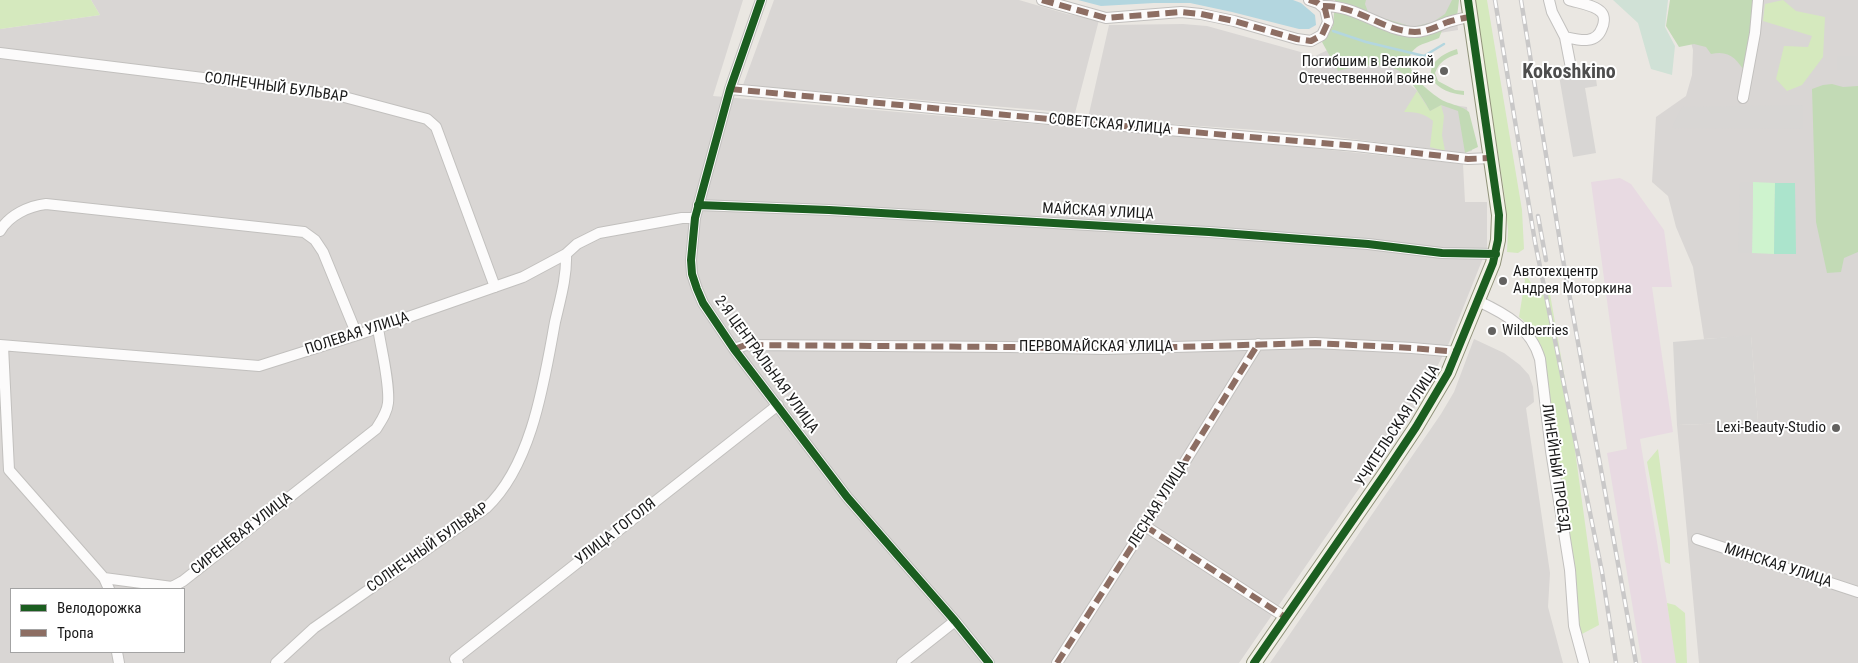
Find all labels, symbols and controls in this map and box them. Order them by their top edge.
place label: Погибшим в Великой Отечественной войне [1299,53,1434,88]
district label: Kokoshkino [1522,61,1616,85]
marker: Погибшим в Великой Отечественной войне [1438,65,1450,77]
street label: СОЛНЕЧНЫЙ БУЛЬВАР [203,69,349,107]
street label: СОВЕТСКАЯ УЛИЦА [1048,111,1172,139]
street label: МАЙСКАЯ УЛИЦА [1042,200,1154,224]
place label: Автотехцентр Андрея Моторкина [1513,263,1632,298]
marker: Автотехцентр Андрея Моторкина [1497,275,1509,287]
street label: 2-Я ЦЕНТРАЛЬНАЯ УЛИЦА [710,293,822,437]
street label: ПОЛЕВАЯ УЛИЦА [303,309,411,359]
place label: Wildberries [1502,322,1569,340]
marker: Wildberries [1486,325,1498,337]
street label: ПЕРВОМАЙСКАЯ УЛИЦА [1019,338,1173,356]
street label: УЧИТЕЛЬСКАЯ УЛИЦА [1352,362,1444,490]
street label: ЛИНЕЙНЫЙ ПРОЕЗД [1537,403,1573,533]
place label: Lexi-Beauty-Studio [1716,419,1826,437]
marker: Lexi-Beauty-Studio [1830,422,1842,434]
street label: ЛЕСНАЯ УЛИЦА [1125,457,1193,551]
street label: СИРЕНЕВАЯ УЛИЦА [188,489,296,579]
street label: УЛИЦА ГОГОЛЯ [572,495,660,569]
street label: СОЛНЕЧНЫЙ БУЛЬВАР [364,499,492,597]
street label: МИНСКАЯ УЛИЦА [1722,540,1834,592]
legend [10,588,185,653]
text: Велодорожка [57,599,142,617]
text: Тропа [57,624,94,642]

